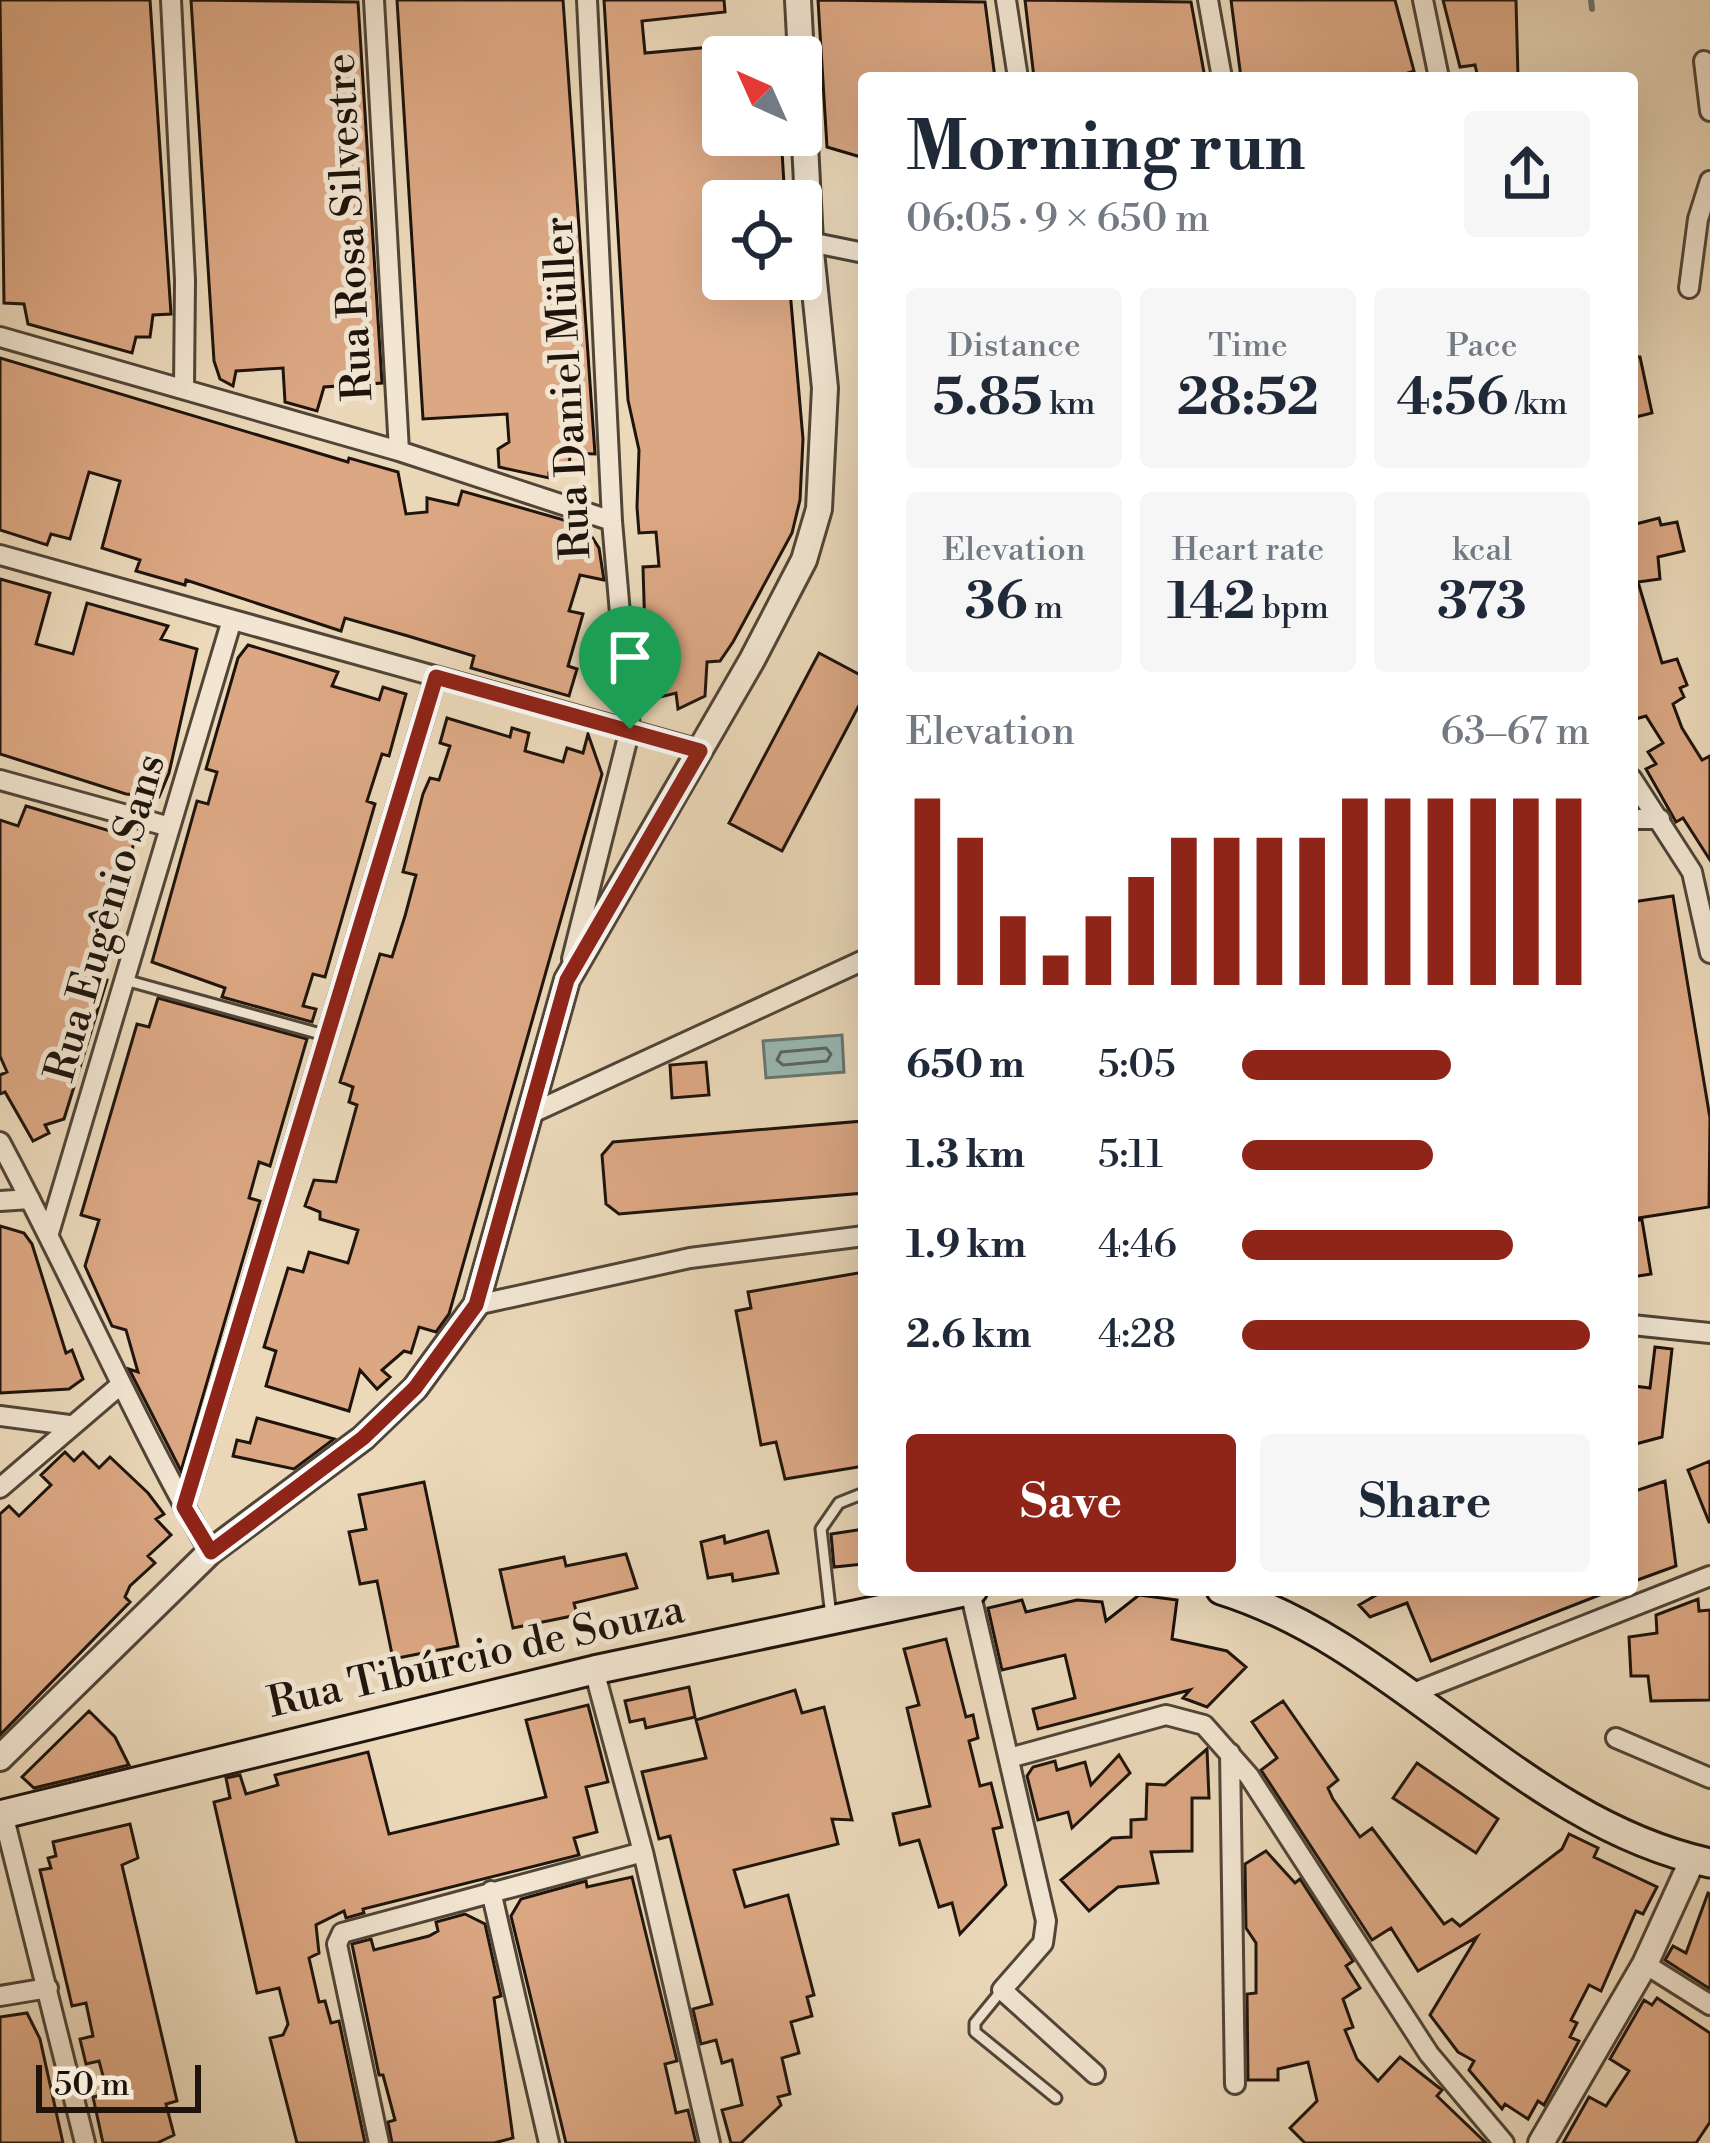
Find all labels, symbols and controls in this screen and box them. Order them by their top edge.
north arrow [702,36,822,156]
map controls [702,36,822,300]
street label: Rua Rosa Silvestre [314,52,386,402]
text: Morning run [906,108,1305,191]
button: share [1464,111,1590,237]
button: locate [702,180,822,300]
text: 06:05 · 9 × 650 m [906,195,1210,244]
street label: Rua Daniel Müller [533,215,603,561]
text: Distance [947,326,1081,367]
text: Time [1208,326,1288,367]
text: Pace [1447,326,1517,367]
text: 5.85 [933,367,1042,431]
text: 28:52 [1177,367,1319,431]
text: 4:56 [1396,367,1508,431]
text: km [1042,384,1095,425]
text: /km [1508,384,1568,425]
text: Elevation [943,530,1085,571]
text: Heart rate [1172,530,1324,571]
text: kcal [1452,530,1512,571]
text: 36 [965,571,1028,635]
text: 142 [1167,571,1255,635]
text: 373 [1437,571,1527,635]
text: m [1028,588,1063,629]
text: bpm [1255,588,1329,629]
pin [579,606,681,729]
icon: arrive [597,624,663,690]
text: Elevation [906,708,1075,757]
text: 63–67 m [1440,708,1590,757]
street label: Rua Eugênio Sans [34,748,179,1088]
text: 650 m [906,1041,1025,1090]
text: 5:05 [1098,1041,1176,1090]
text: 1.3 km [906,1131,1025,1180]
text: 5:11 [1098,1131,1163,1180]
text: 1.9 km [906,1221,1026,1270]
text: 4:46 [1098,1221,1177,1270]
text: 2.6 km [906,1311,1031,1360]
text: 4:28 [1098,1311,1176,1360]
button: Save [906,1434,1236,1572]
button: Share [1260,1434,1590,1572]
street label: Rua Tibúrcio de Souza [263,1583,690,1731]
scale bar [36,2059,201,2112]
text: 50 m [54,2065,130,2106]

